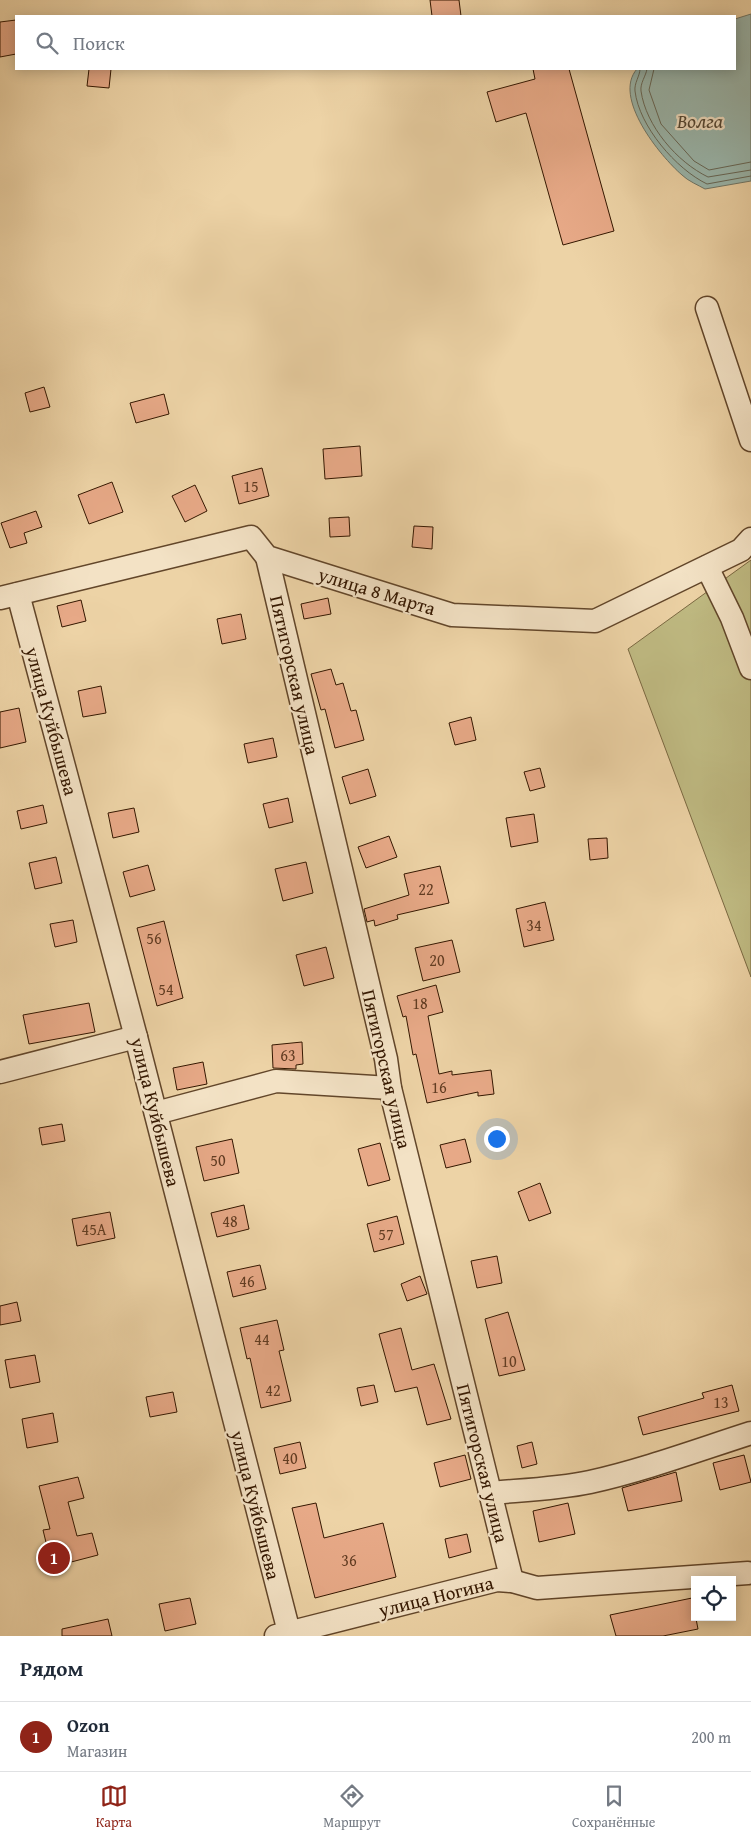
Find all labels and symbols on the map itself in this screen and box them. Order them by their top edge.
water label: Волга [676,106,724,135]
house number: 15 [243,474,259,498]
street label: улица 8 Марта [314,560,439,622]
street label: Пятигорская улица [263,593,327,757]
street label: улица Куйбышева [18,643,85,798]
house number: 22 [418,877,434,901]
house number: 34 [526,913,542,937]
house number: 56 [146,926,162,950]
house number: 20 [429,948,445,972]
house number: 54 [158,977,174,1001]
street label: Пятигорская улица [355,987,419,1151]
house number: 18 [412,991,428,1015]
street label: улица Куйбышева [124,1034,188,1190]
house number: 63 [280,1043,296,1067]
house number: 16 [431,1075,447,1099]
your location [484,1126,510,1152]
house number: 50 [210,1148,226,1172]
house number: 48 [222,1209,238,1233]
house number: 45А [81,1217,107,1241]
house number: 57 [378,1222,394,1246]
house number: 46 [239,1269,255,1293]
house number: 44 [254,1327,270,1351]
house number: 10 [501,1349,517,1373]
house number: 42 [265,1378,281,1402]
street label: Пятигорская улица [450,1381,516,1545]
house number: 13 [713,1390,729,1414]
street label: улица Куйбышева [224,1427,288,1583]
house number: 40 [282,1446,298,1470]
pin: 1 [38,1539,70,1577]
house number: 36 [341,1548,357,1572]
street label: улица Ногина [375,1568,496,1624]

